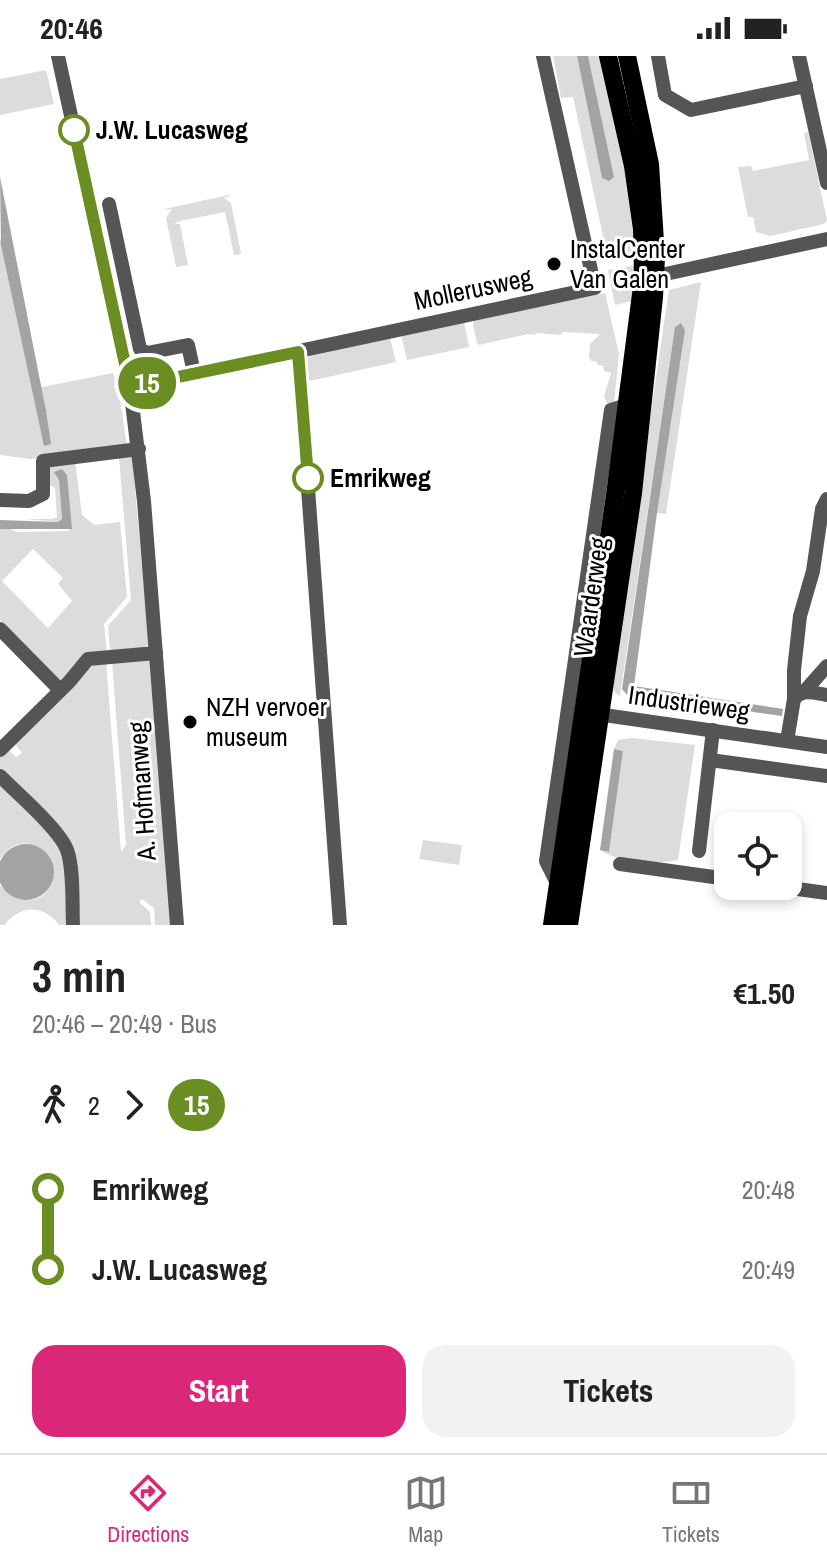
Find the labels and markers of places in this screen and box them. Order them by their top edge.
place label: J.W. Lucasweg [96,112,248,147]
marker: J.W. Lucasweg [59,115,89,145]
place label: InstalCenter Van Galen [570,231,685,296]
marker: InstalCenter Van Galen [545,255,563,273]
place label: Emrikweg [330,460,431,495]
marker: Emrikweg [293,463,323,493]
place label: NZH vervoer museum [206,689,327,754]
marker: NZH vervoer museum [181,713,199,731]

